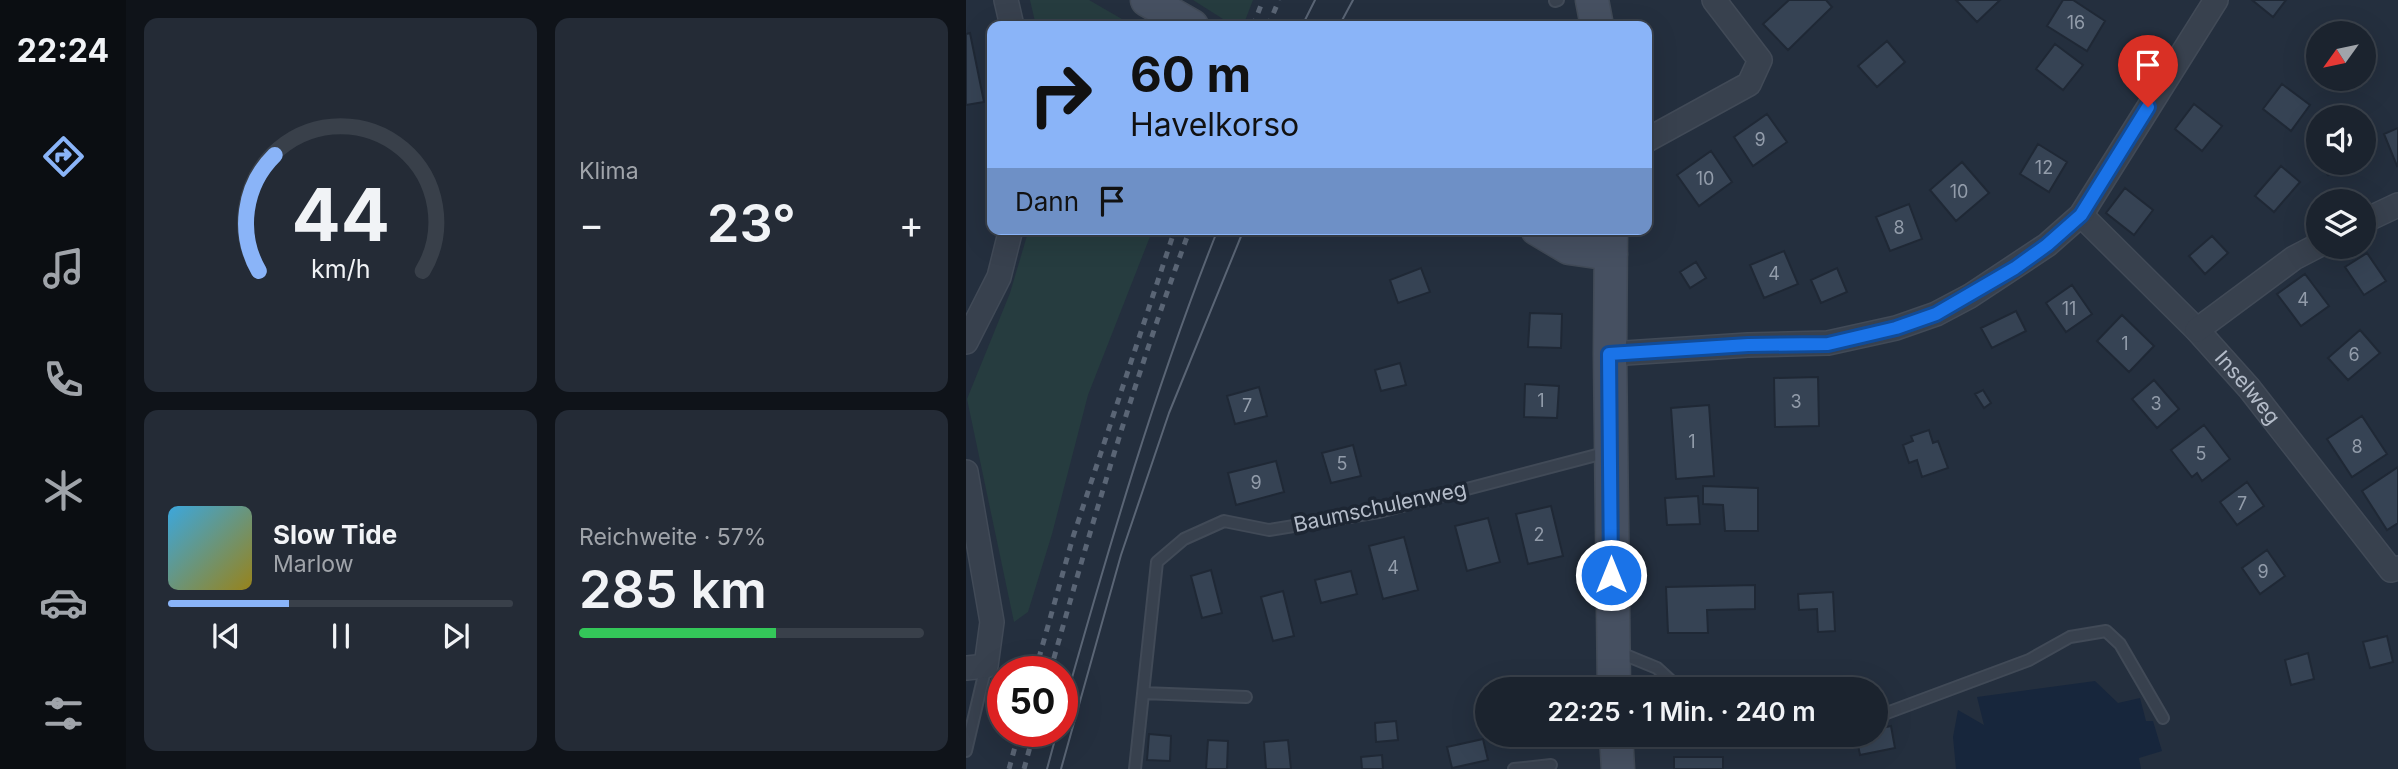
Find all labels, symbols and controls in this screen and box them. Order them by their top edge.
house number: 16 [2067,12,2085,33]
north arrow [2306,21,2376,91]
map controls [2306,21,2376,259]
text: 22:24 [17,31,109,70]
pin [2118,35,2178,107]
text: 60 m [1130,45,1251,104]
icon: arrive [2129,46,2167,84]
icon: right [1015,49,1106,140]
text: Havelkorso [1130,105,1299,144]
button: sound [2306,105,2376,175]
house number: 9 [1754,129,1766,150]
icon: directions [39,132,88,181]
text: Klima [579,157,639,185]
house number: 12 [2035,157,2053,178]
house number: 10 [1696,168,1714,189]
text: 44 [291,170,390,259]
house number: 10 [1950,181,1968,202]
icon: arrive [1093,182,1131,220]
text: Dann [1015,186,1079,217]
button: layers [2306,189,2376,259]
text: 23° [707,192,796,255]
text: − [579,201,604,247]
text: + [899,201,924,247]
house number: 8 [1893,217,1905,238]
icon: music [39,244,88,293]
text: km/h [311,254,370,284]
house number: 4 [1768,263,1780,284]
house number: 4 [2297,289,2309,310]
house number: 11 [2062,298,2076,319]
house number: 1 [2121,333,2129,354]
house number: 6 [2348,344,2360,365]
street label: Inselweg [2210,345,2286,429]
icon: phone [39,355,88,404]
house number: 1 [1537,390,1545,411]
house number: 3 [1790,391,1802,412]
house number: 3 [2150,393,2162,414]
house number: 7 [1242,395,1252,416]
house number: 1 [1688,431,1696,452]
house number: 8 [2351,436,2363,457]
house number: 5 [2196,443,2206,464]
house number: 5 [1337,453,1347,474]
icon: climate [39,466,88,515]
house number: 9 [1250,472,1262,493]
street label: Baumschulenweg [1291,476,1469,537]
house number: 7 [2237,493,2247,514]
text: Slow Tide [273,519,397,550]
text: Reichweite · 57% [579,523,766,551]
house number: 2 [1534,524,1544,545]
position arrow [1574,538,1648,612]
text: Marlow [273,550,353,578]
house number: 4 [1387,557,1399,578]
text: 285 km [579,558,767,621]
house number: 9 [2257,561,2269,582]
icon: car [39,578,88,627]
icon: previous [207,617,245,655]
icon: pause [322,617,360,655]
icon: next [437,617,475,655]
speed limit sign: 50 [987,656,1078,747]
icon: filters [39,689,88,738]
text: 22:25 · 1 Min. · 240 m [1547,696,1816,727]

